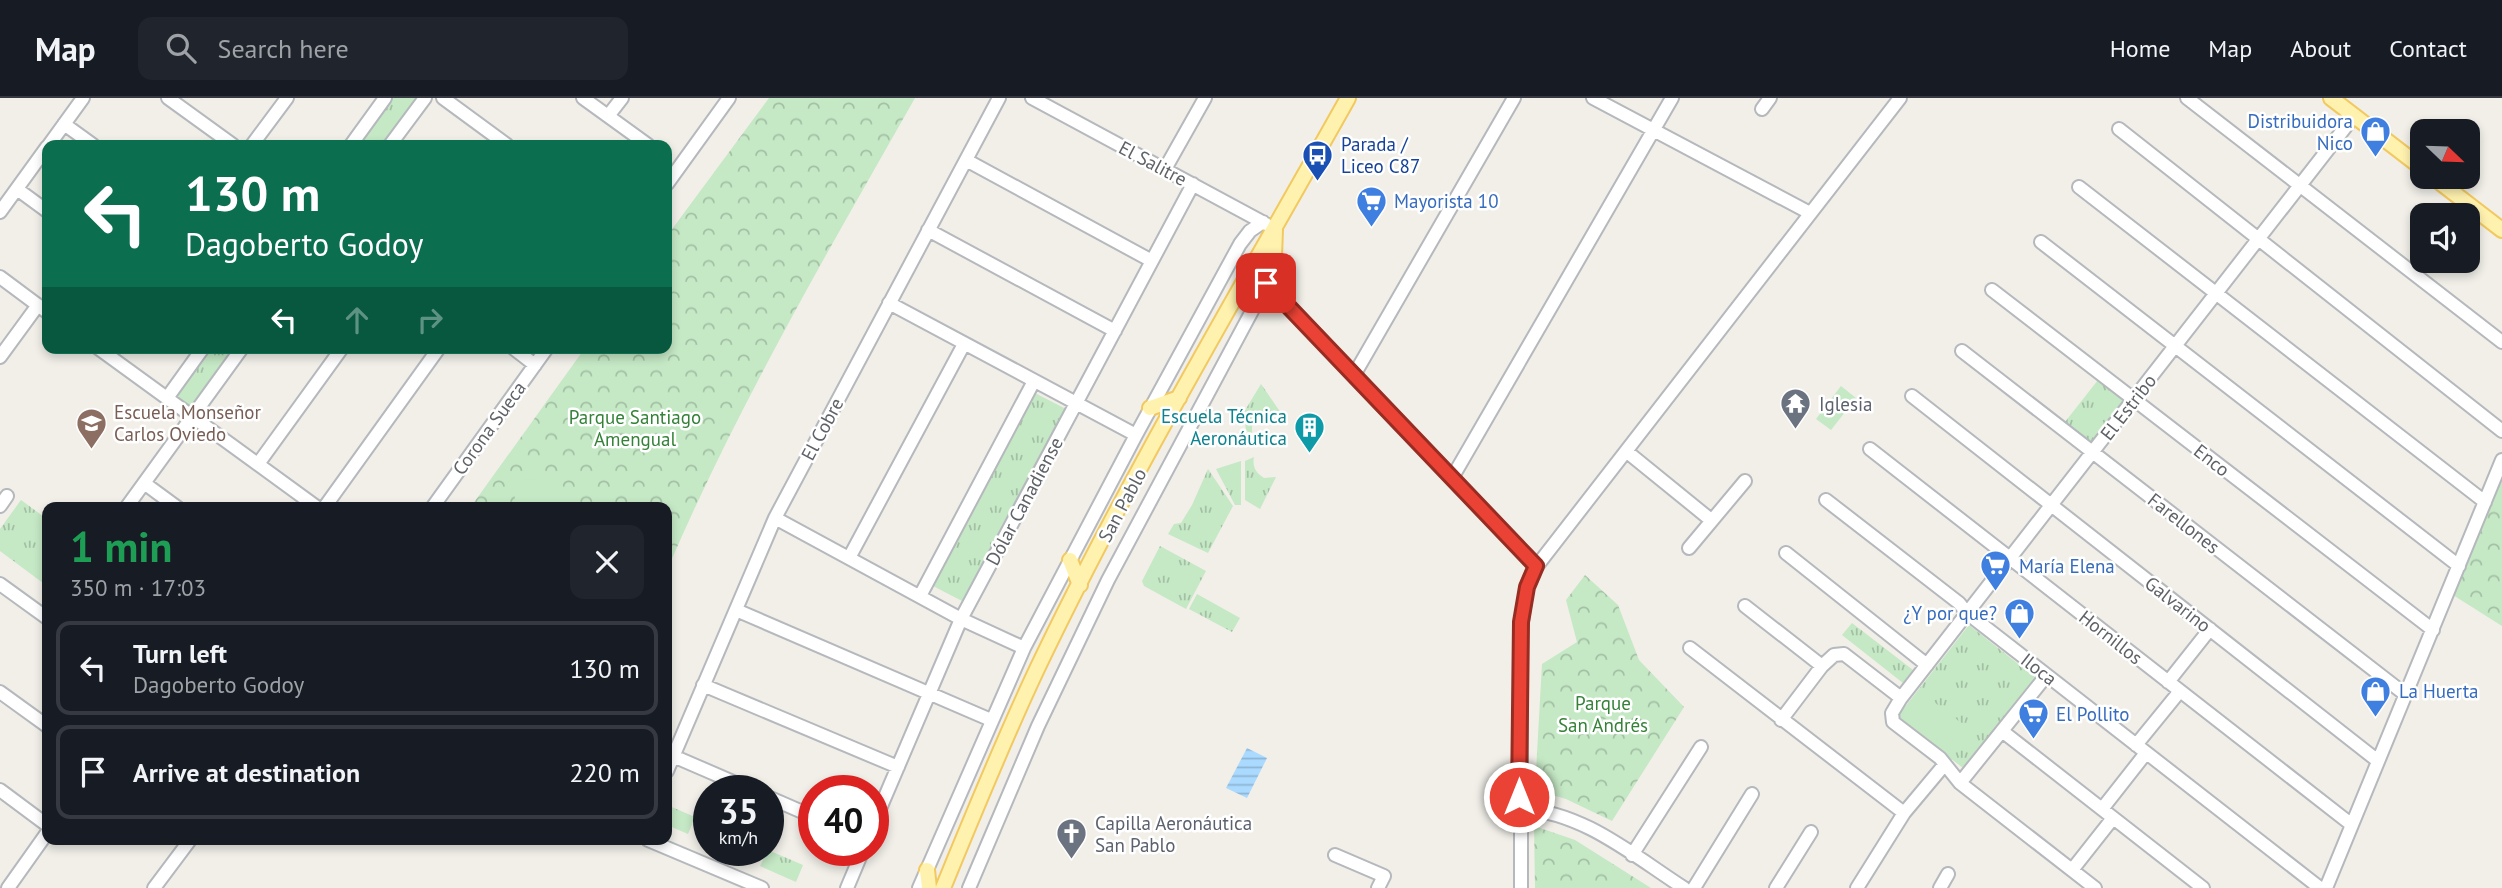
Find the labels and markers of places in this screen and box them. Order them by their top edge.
place label: Distribuidora Nico [2248,109,2353,155]
shop icon: Distribuidora Nico [2359,115,2393,159]
place label: Parada / Liceo C87 [1341,132,1420,178]
bus stop icon: Parada / Liceo C87 [1301,138,1335,182]
supermarket icon: Mayorista 10 [1354,184,1388,228]
place label: Mayorista 10 [1394,189,1498,213]
pin [1236,253,1296,313]
temple icon: Iglesia [1779,387,1813,431]
place label: Iglesia [1819,392,1872,416]
place label: Escuela Monseñor Carlos Oviedo [114,400,262,446]
place label: Escuela Técnica Aeronáutica [1161,404,1287,450]
school or university icon: Escuela Monseñor Carlos Oviedo [74,406,108,450]
building icon: Escuela Técnica Aeronáutica [1293,410,1327,454]
supermarket icon: María Elena [1979,549,2013,593]
place label: María Elena [2019,554,2115,578]
shop icon: ¿Y por que? [2003,596,2037,640]
place label: ¿Y por que? [1903,601,1997,625]
shop icon: La Huerta [2359,674,2393,718]
place label: La Huerta [2399,679,2479,703]
supermarket icon: El Pollito [2016,697,2050,741]
place label: El Pollito [2056,702,2130,726]
place label: Capilla Aeronáutica San Pablo [1095,811,1252,857]
church icon: Capilla Aeronáutica San Pablo [1055,817,1089,861]

